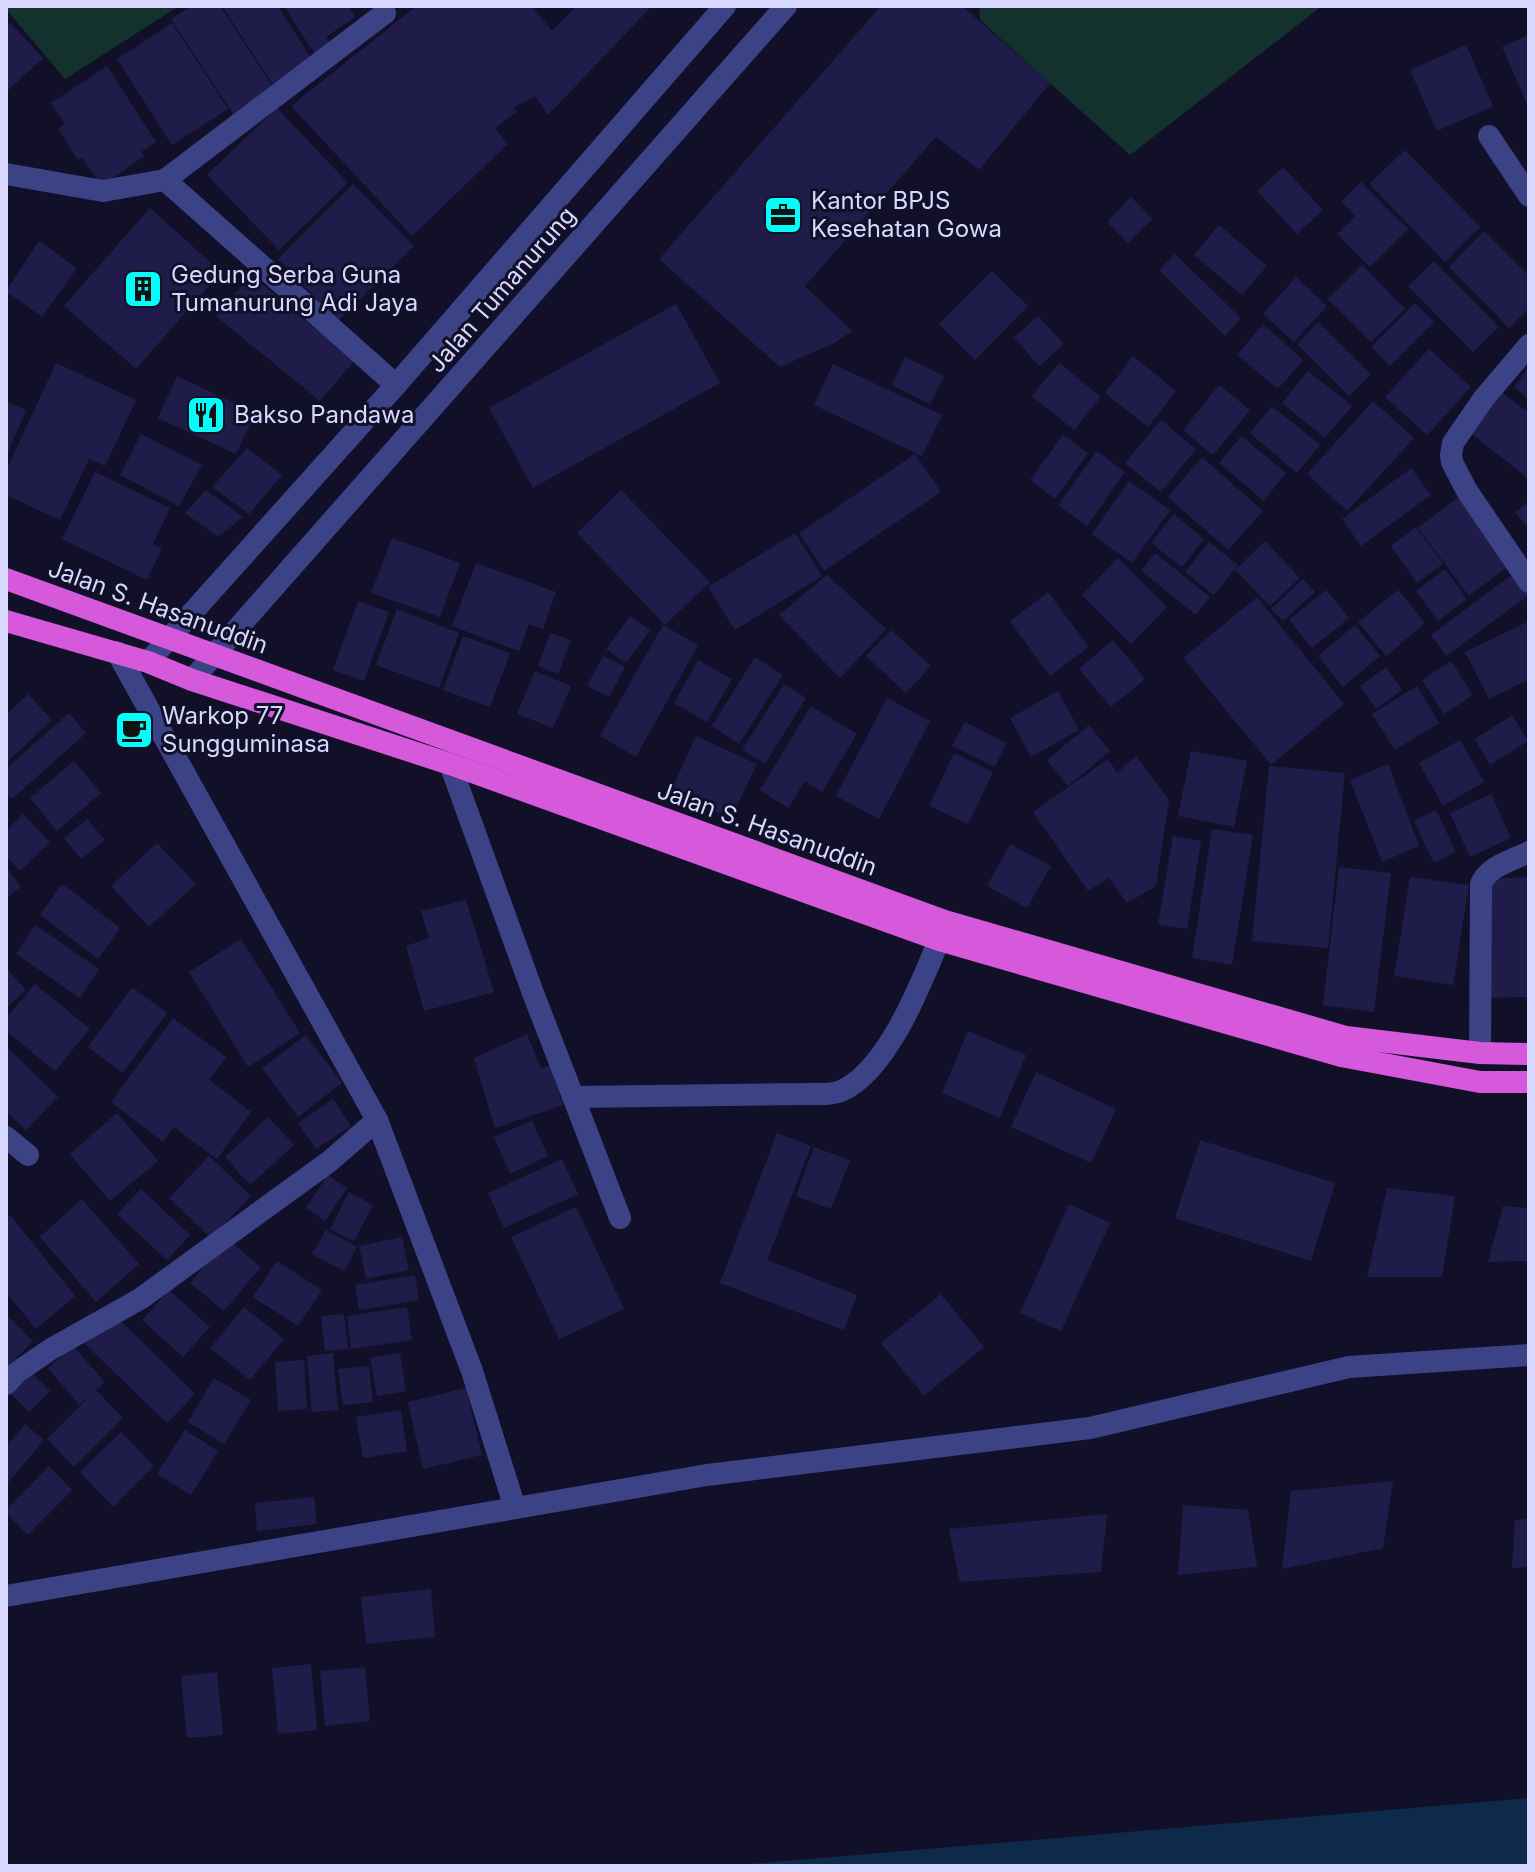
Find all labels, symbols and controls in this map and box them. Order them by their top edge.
place label: Kantor BPJS Kesehatan Gowa [811,186,1002,243]
office icon: Kantor BPJS Kesehatan Gowa [762,194,804,236]
street label: Jalan Tumanurung [422,201,582,379]
place label: Gedung Serba Guna Tumanurung Adi Jaya [171,260,418,317]
building icon: Gedung Serba Guna Tumanurung Adi Jaya [122,268,164,310]
restaurant icon: Bakso Pandawa [185,394,227,436]
place label: Bakso Pandawa [234,400,414,429]
street label: Jalan S. Hasanuddin [44,553,272,660]
place label: Warkop 77 Sungguminasa [162,701,330,758]
cafe icon: Warkop 77 Sungguminasa [113,709,155,751]
street label: Jalan S. Hasanuddin [653,775,881,882]

